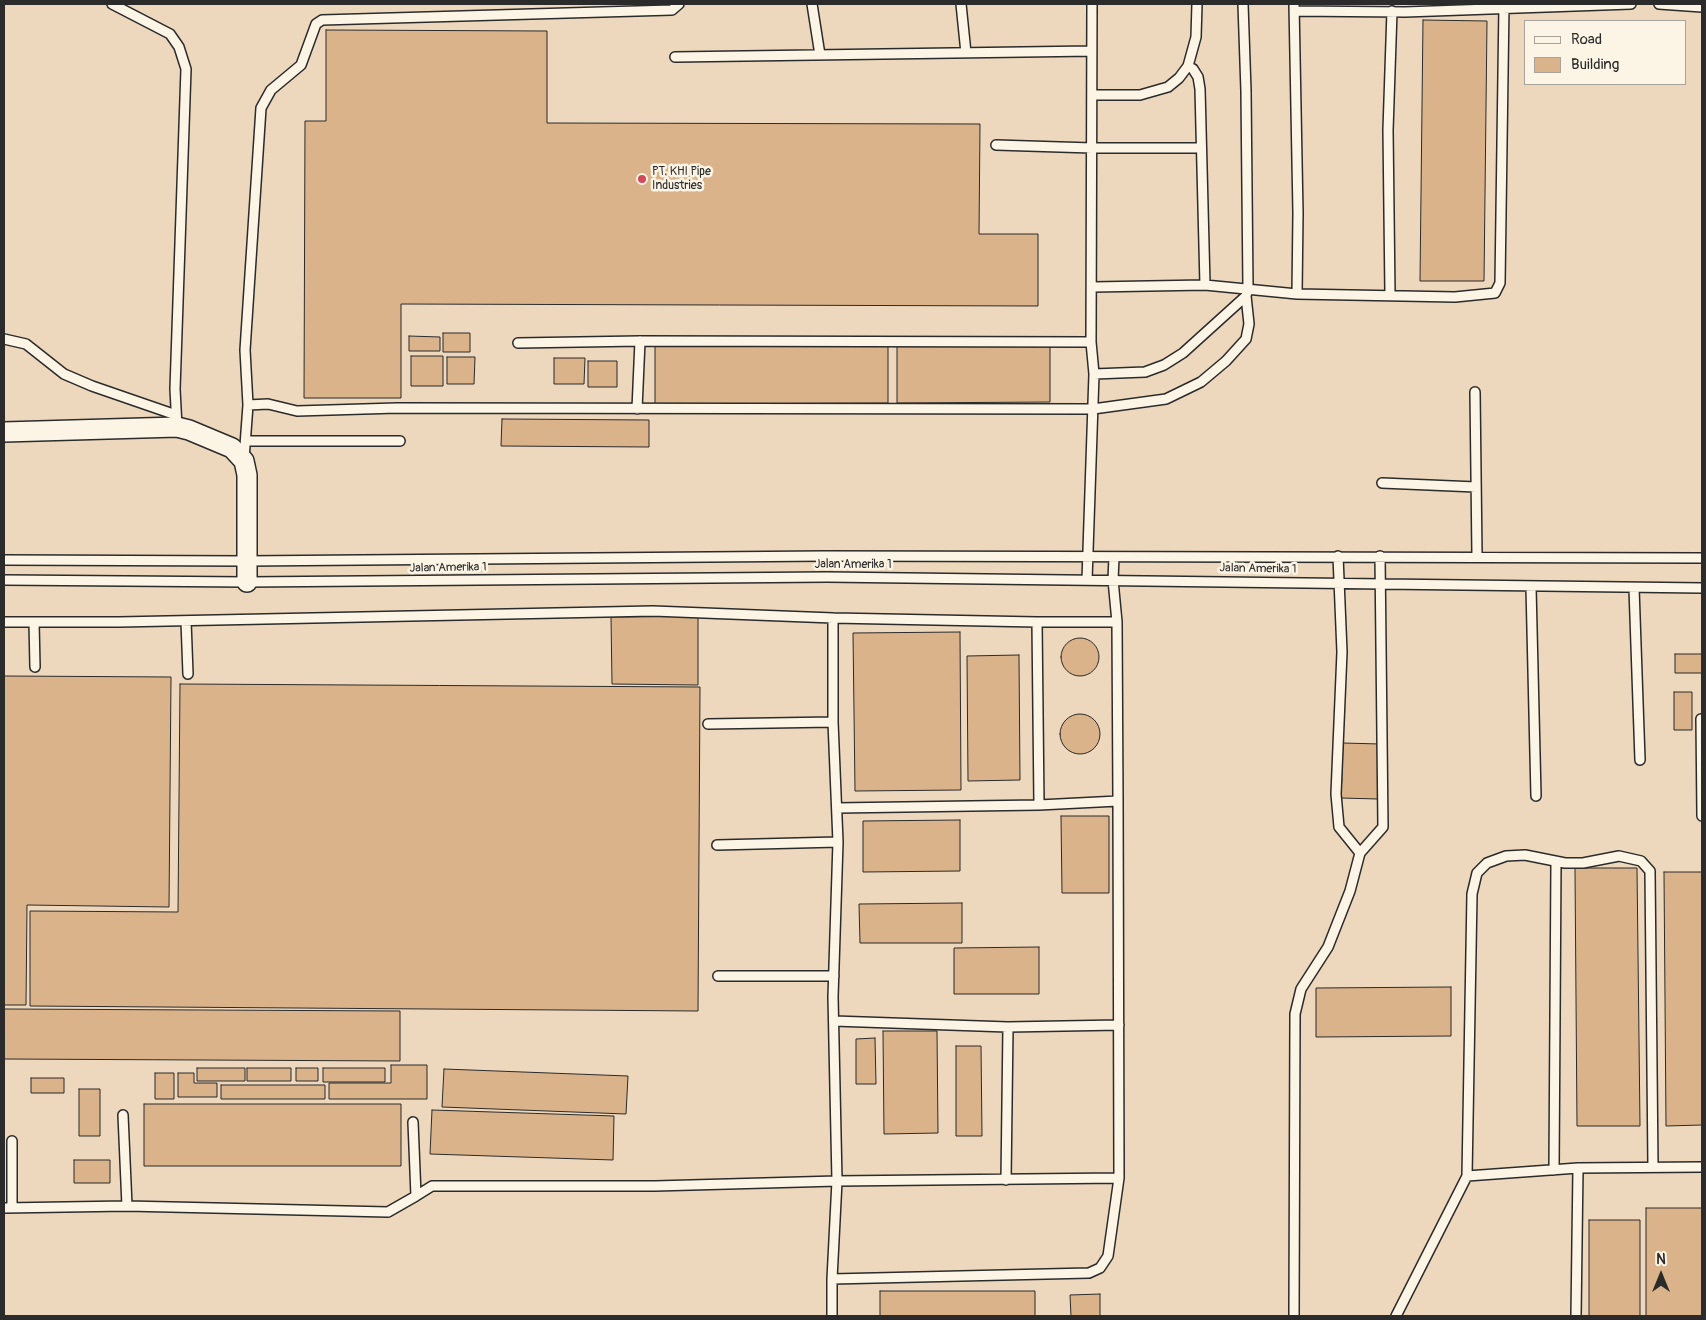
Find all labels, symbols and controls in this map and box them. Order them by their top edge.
legend [1524,20,1686,85]
text: Road [1571,30,1602,49]
text: Building [1571,55,1619,74]
place label: PT. KHI Pipe Industries [652,165,711,193]
marker: PT. KHI Pipe Industries [636,173,648,185]
street label: Jalan Amerika 1 [814,558,892,572]
street label: Jalan Amerika 1 [409,560,487,576]
street label: Jalan Amerika 1 [1219,561,1297,577]
north arrow [1636,1250,1686,1300]
text: N [1656,1251,1666,1268]

